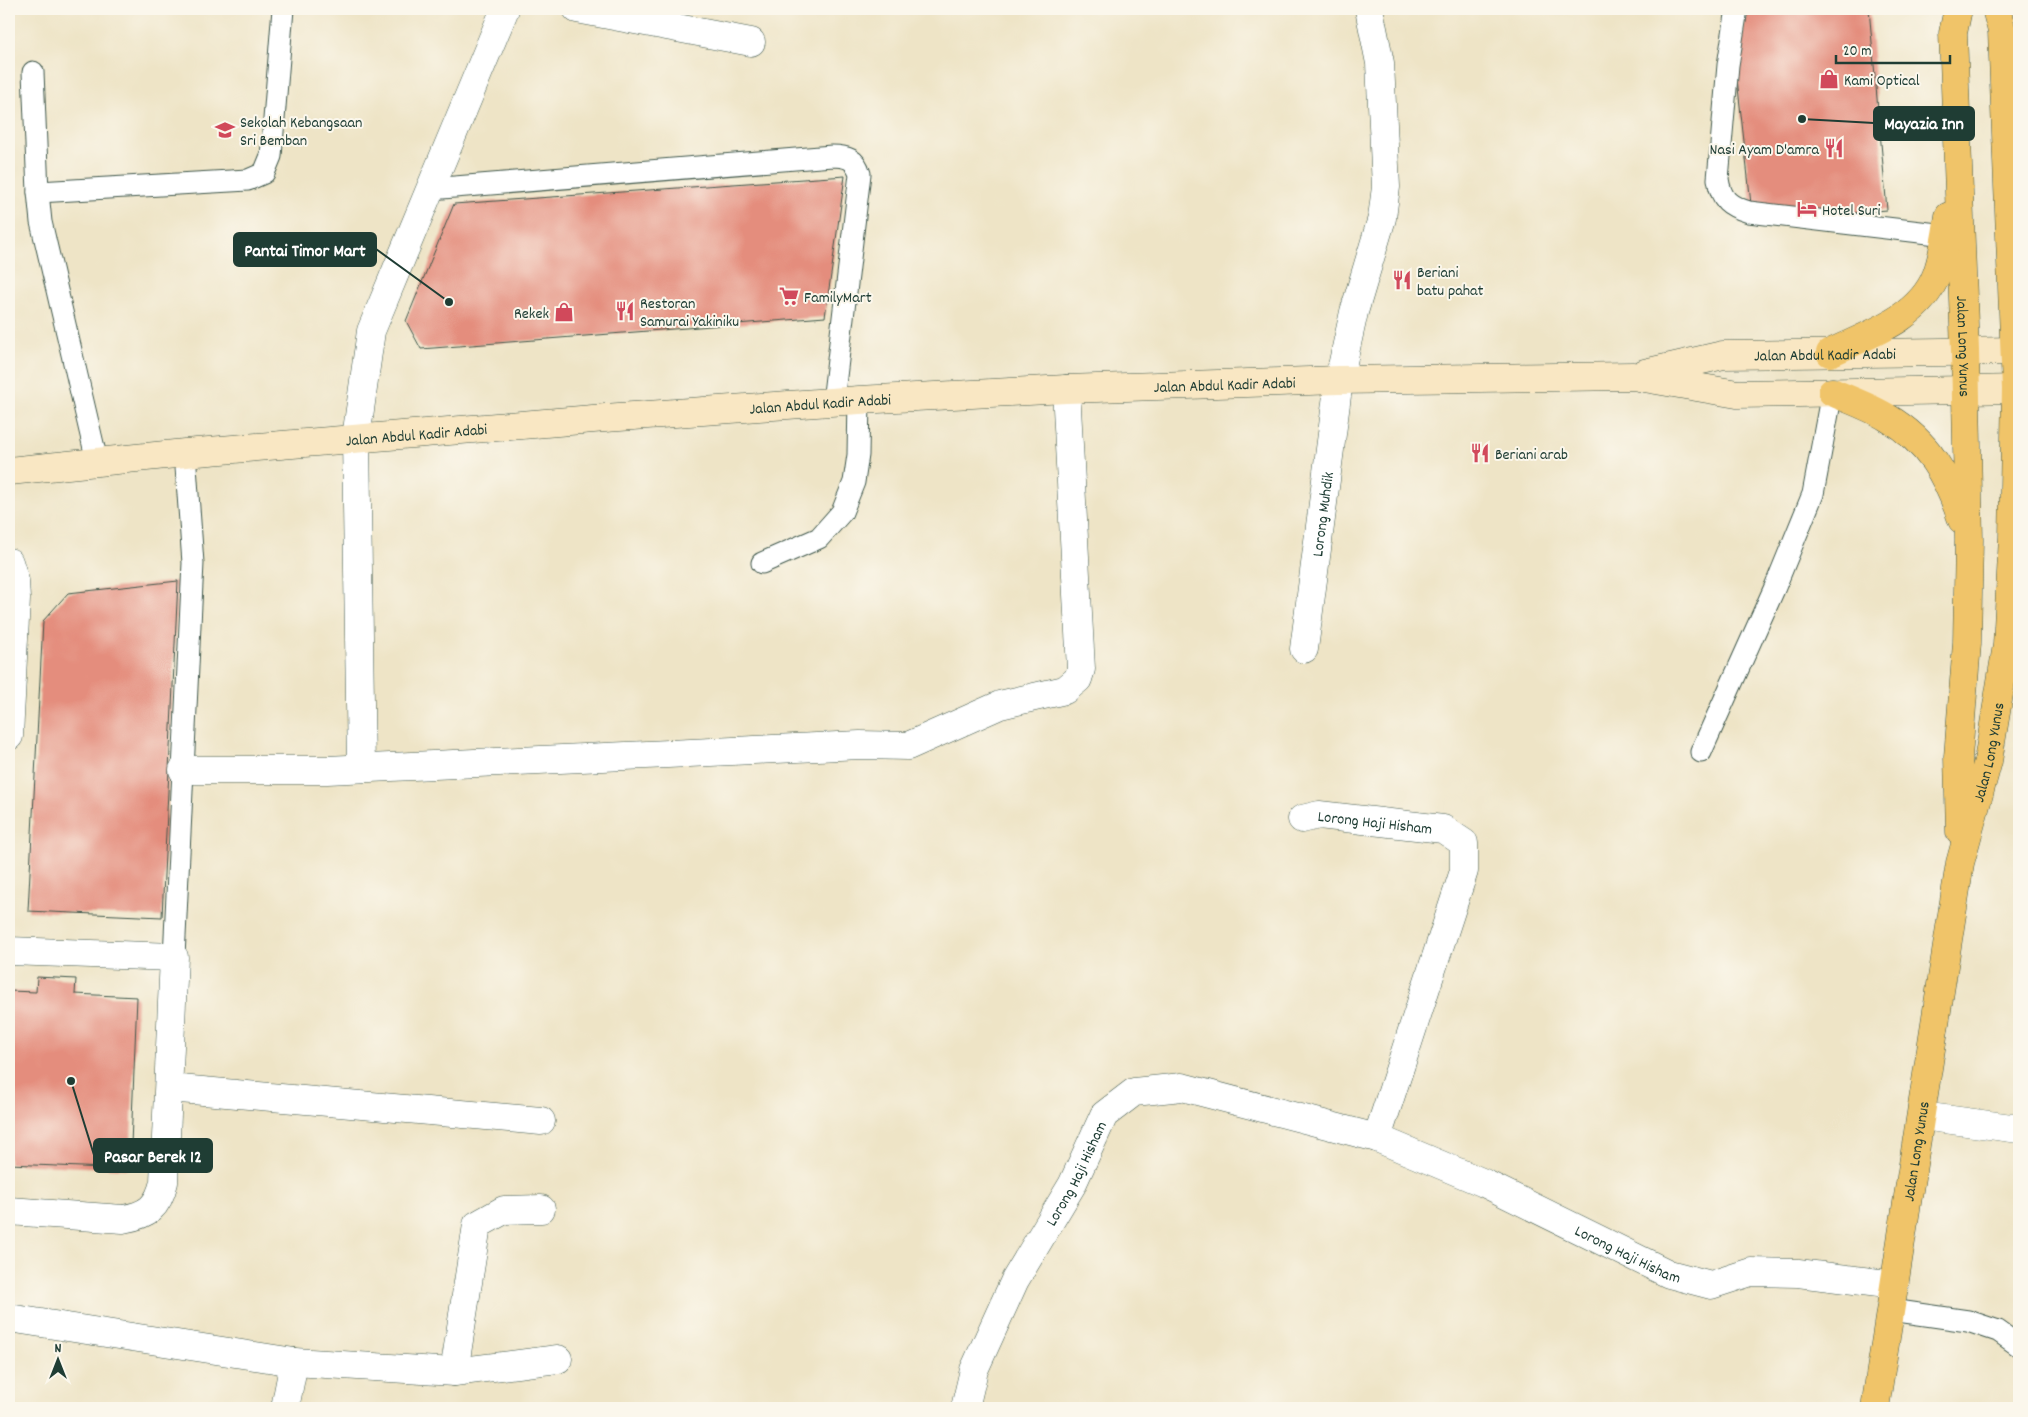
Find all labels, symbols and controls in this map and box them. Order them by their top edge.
scale bar [1836,32,1949,64]
text: 20 m [1843,41,1871,63]
shop icon: Kami Optical [1818,68,1840,90]
place label: Kami Optical [1844,70,1920,93]
callout: Mayazia Inn [1874,107,1974,140]
place label: Sekolah Kebangsaan Sri Bemban [240,112,362,153]
text: Mayazia Inn [1884,113,1964,138]
school or university icon: Sekolah Kebangsaan Sri Bemban [214,119,236,141]
restaurant icon: Nasi Ayam D'amra [1823,137,1845,159]
place label: Nasi Ayam D'amra [1710,139,1819,162]
hotel icon: Hotel Suri [1796,198,1818,220]
place label: Hotel Suri [1822,200,1881,223]
callout: Pantai Timor Mart [234,233,376,266]
text: Pantai Timor Mart [244,240,366,265]
place label: Beriani batu pahat [1417,262,1484,303]
restaurant icon: Beriani batu pahat [1391,269,1413,291]
supermarket icon: FamilyMart [778,285,800,307]
place label: FamilyMart [804,287,872,310]
place label: Restoran Samurai Yakiniku [640,293,739,334]
street label: Jalan Long Yunus [1949,295,1975,397]
restaurant icon: Restoran Samurai Yakiniku [614,300,636,322]
shop icon: Rekek [553,301,575,323]
place label: Rekek [514,303,549,326]
street label: Jalan Abdul Kadir Adabi [1754,344,1896,369]
street label: Jalan Abdul Kadir Adabi [1153,372,1296,400]
street label: Jalan Abdul Kadir Adabi [749,389,892,422]
street label: Jalan Abdul Kadir Adabi [345,419,488,454]
restaurant icon: Beriani arab [1469,442,1491,464]
place label: Beriani arab [1495,444,1568,467]
street label: Lorong Muhdik [1307,471,1341,558]
street label: Jalan Long Yunus [1968,701,2011,805]
street label: Lorong Haji Hisham [1316,806,1433,842]
street label: Jalan Long Yunus [1898,1099,1937,1203]
street label: Lorong Haji Hisham [1041,1118,1114,1231]
callout: Pasar Berek 12 [94,1139,212,1172]
text: Pasar Berek 12 [104,1146,202,1171]
street label: Lorong Haji Hisham [1570,1220,1683,1291]
north arrow [32,1334,82,1384]
text: N [55,1339,62,1359]

